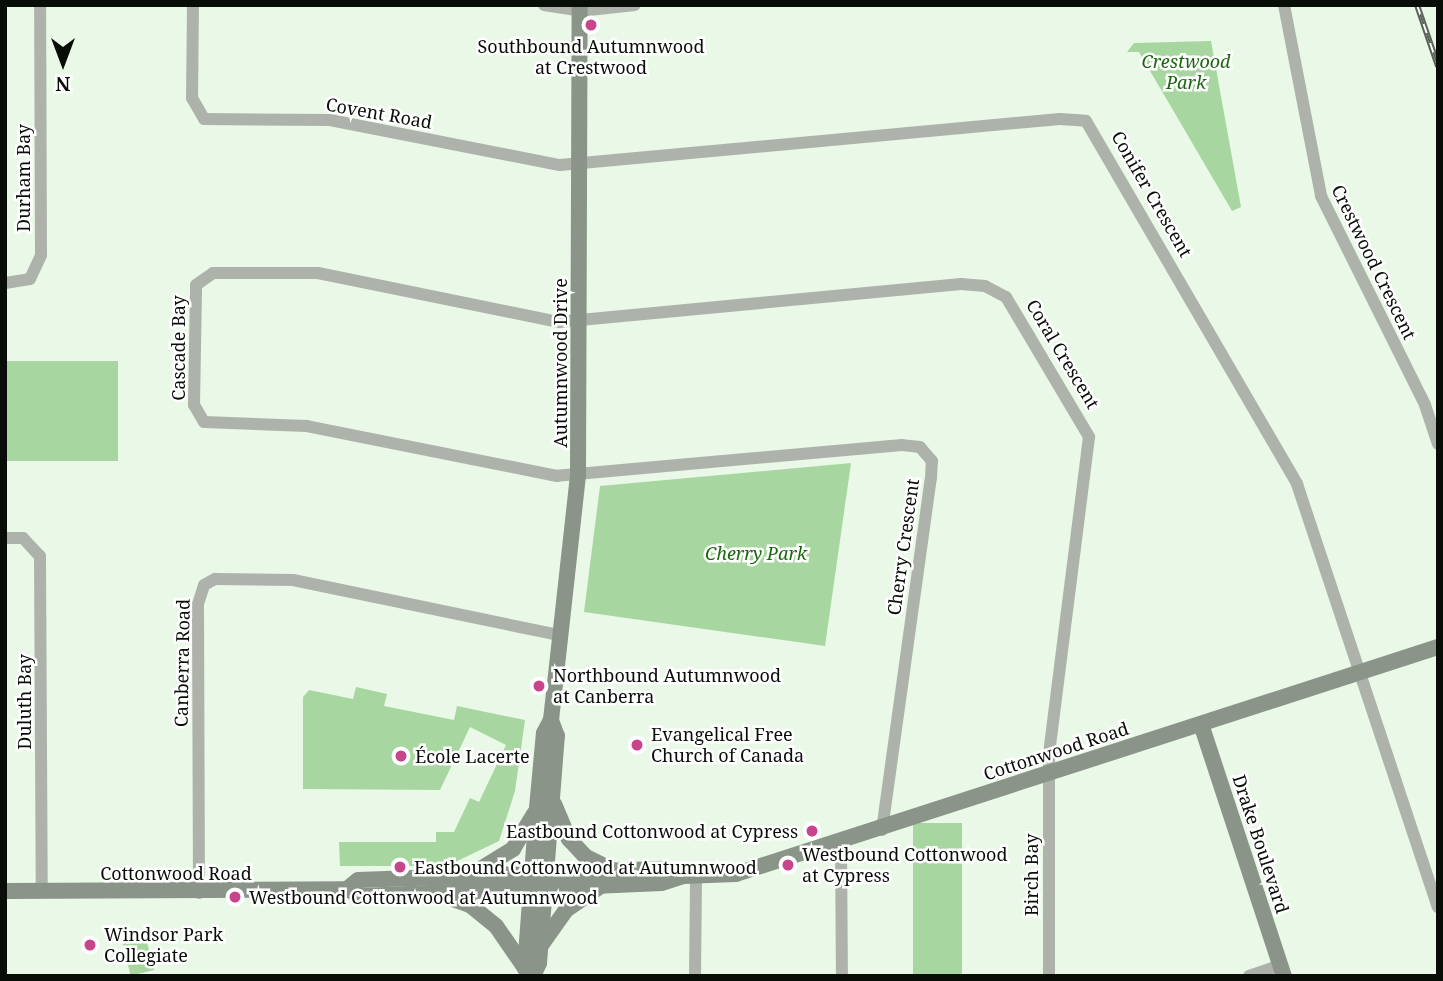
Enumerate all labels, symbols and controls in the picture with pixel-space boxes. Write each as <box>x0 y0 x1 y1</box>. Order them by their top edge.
marker: Southbound Autumnwood at Crestwood <box>583 17 599 33</box>
north arrow <box>28 28 98 98</box>
place label: Southbound Autumnwood at Crestwood <box>477 36 705 78</box>
park label: Crestwood Park <box>1141 51 1231 94</box>
text: N <box>56 71 71 97</box>
street label: Covent Road <box>324 93 434 133</box>
street label: Durham Bay <box>12 124 34 232</box>
street label: Conifer Crescent <box>1107 127 1197 261</box>
street label: Crestwood Crescent <box>1327 181 1421 343</box>
street label: Autumnwood Drive <box>549 278 571 448</box>
street label: Cascade Bay <box>167 295 189 401</box>
street label: Coral Crescent <box>1022 295 1104 413</box>
street label: Cherry Crescent <box>883 477 923 617</box>
park label: Cherry Park <box>705 542 807 564</box>
street label: Canberra Road <box>170 599 194 727</box>
street label: Duluth Bay <box>13 654 35 750</box>
place label: Northbound Autumnwood at Canberra <box>553 665 781 708</box>
marker: Northbound Autumnwood at Canberra <box>531 678 547 694</box>
street label: Cottonwood Road <box>981 717 1131 785</box>
place label: Evangelical Free Church of Canada <box>651 724 804 766</box>
marker: Evangelical Free Church of Canada <box>629 737 645 753</box>
place label: École Lacerte <box>415 745 530 767</box>
marker: École Lacerte <box>393 748 409 764</box>
street label: Drake Boulevard <box>1228 772 1294 916</box>
place label: Eastbound Cottonwood at Cypress <box>506 820 798 842</box>
marker: Eastbound Cottonwood at Cypress <box>804 823 820 839</box>
street label: Birch Bay <box>1020 834 1042 916</box>
place label: Westbound Cottonwood at Cypress <box>802 844 1008 886</box>
place label: Eastbound Cottonwood at Autumnwood <box>414 856 757 878</box>
marker: Westbound Cottonwood at Cypress <box>780 857 796 873</box>
marker: Eastbound Cottonwood at Autumnwood <box>392 859 408 875</box>
street label: Cottonwood Road <box>100 862 252 884</box>
place label: Westbound Cottonwood at Autumnwood <box>249 886 598 908</box>
marker: Westbound Cottonwood at Autumnwood <box>227 889 243 905</box>
place label: Windsor Park Collegiate <box>104 924 223 967</box>
marker: Windsor Park Collegiate <box>82 937 98 953</box>

